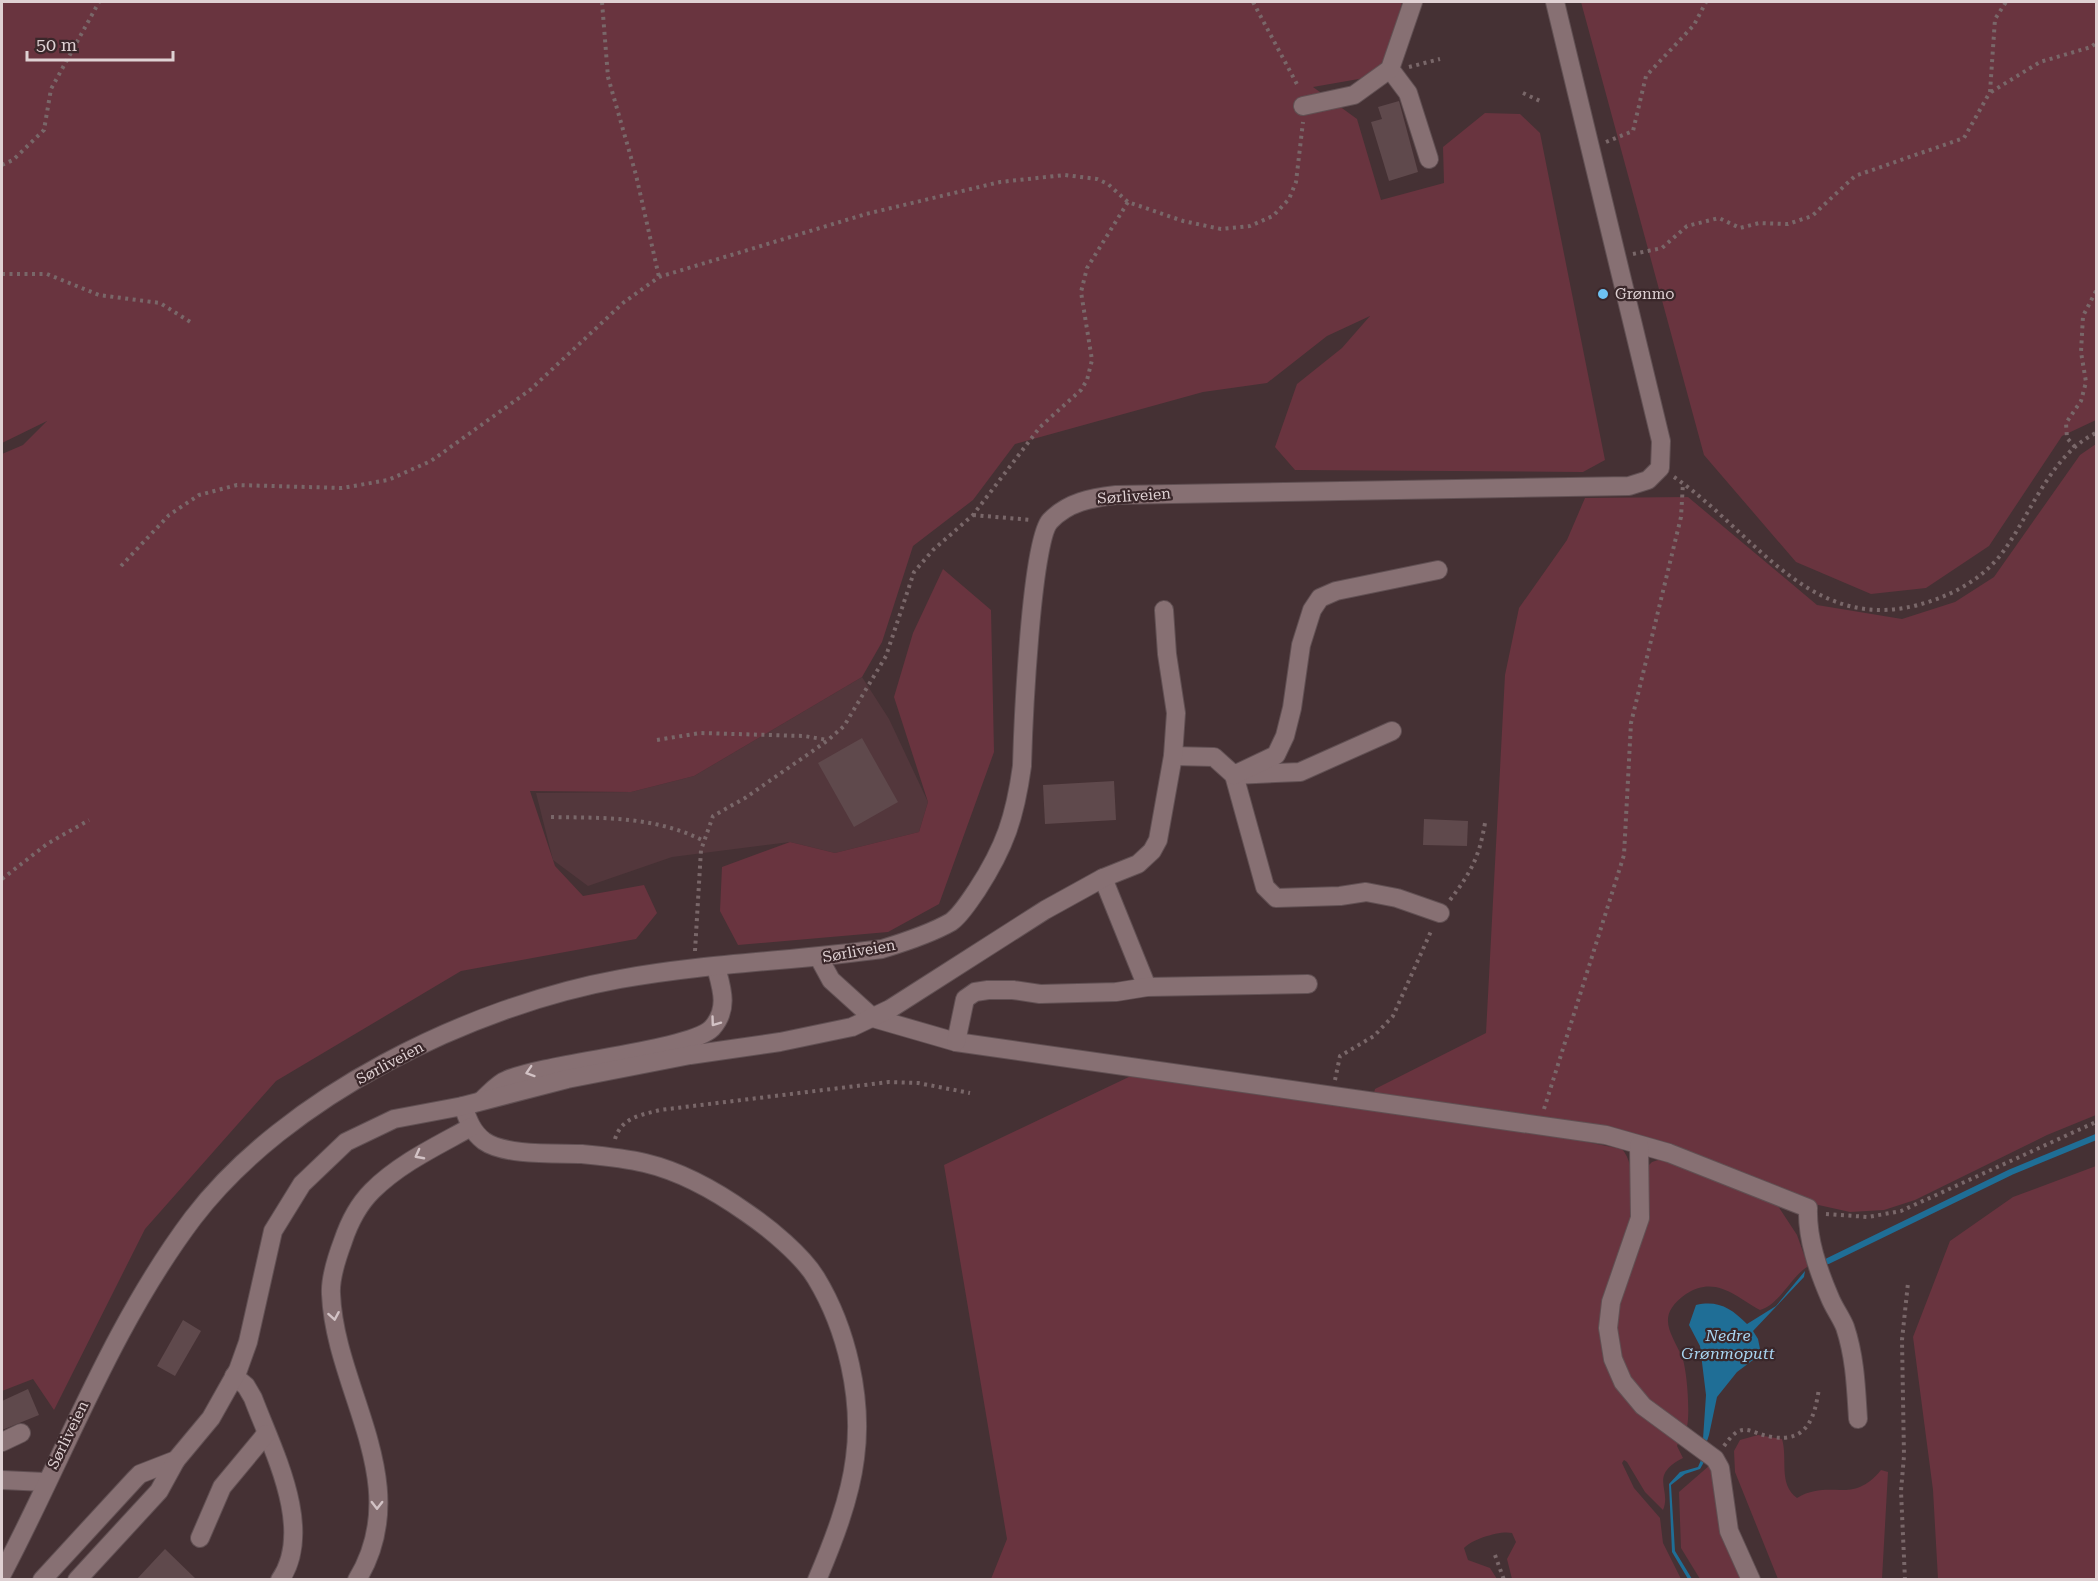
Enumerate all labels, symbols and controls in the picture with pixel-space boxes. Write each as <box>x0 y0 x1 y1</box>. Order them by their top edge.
scale bar <box>27 24 172 62</box>
text: 50 m <box>36 34 77 55</box>
place label: Grønmo <box>1615 285 1675 303</box>
marker: Grønmo <box>1596 287 1610 301</box>
street label: Sørliveien <box>1097 484 1172 508</box>
street label: Sørliveien <box>821 936 897 966</box>
one-way arrow <box>711 1016 722 1027</box>
street label: Sørliveien <box>353 1038 427 1088</box>
one-way arrow <box>525 1065 536 1077</box>
one-way arrow <box>415 1148 426 1159</box>
one-way arrow <box>327 1310 340 1320</box>
water label: Nedre Grønmoputt <box>1681 1326 1775 1363</box>
street label: Sørliveien <box>44 1398 92 1472</box>
one-way arrow <box>371 1500 383 1509</box>

